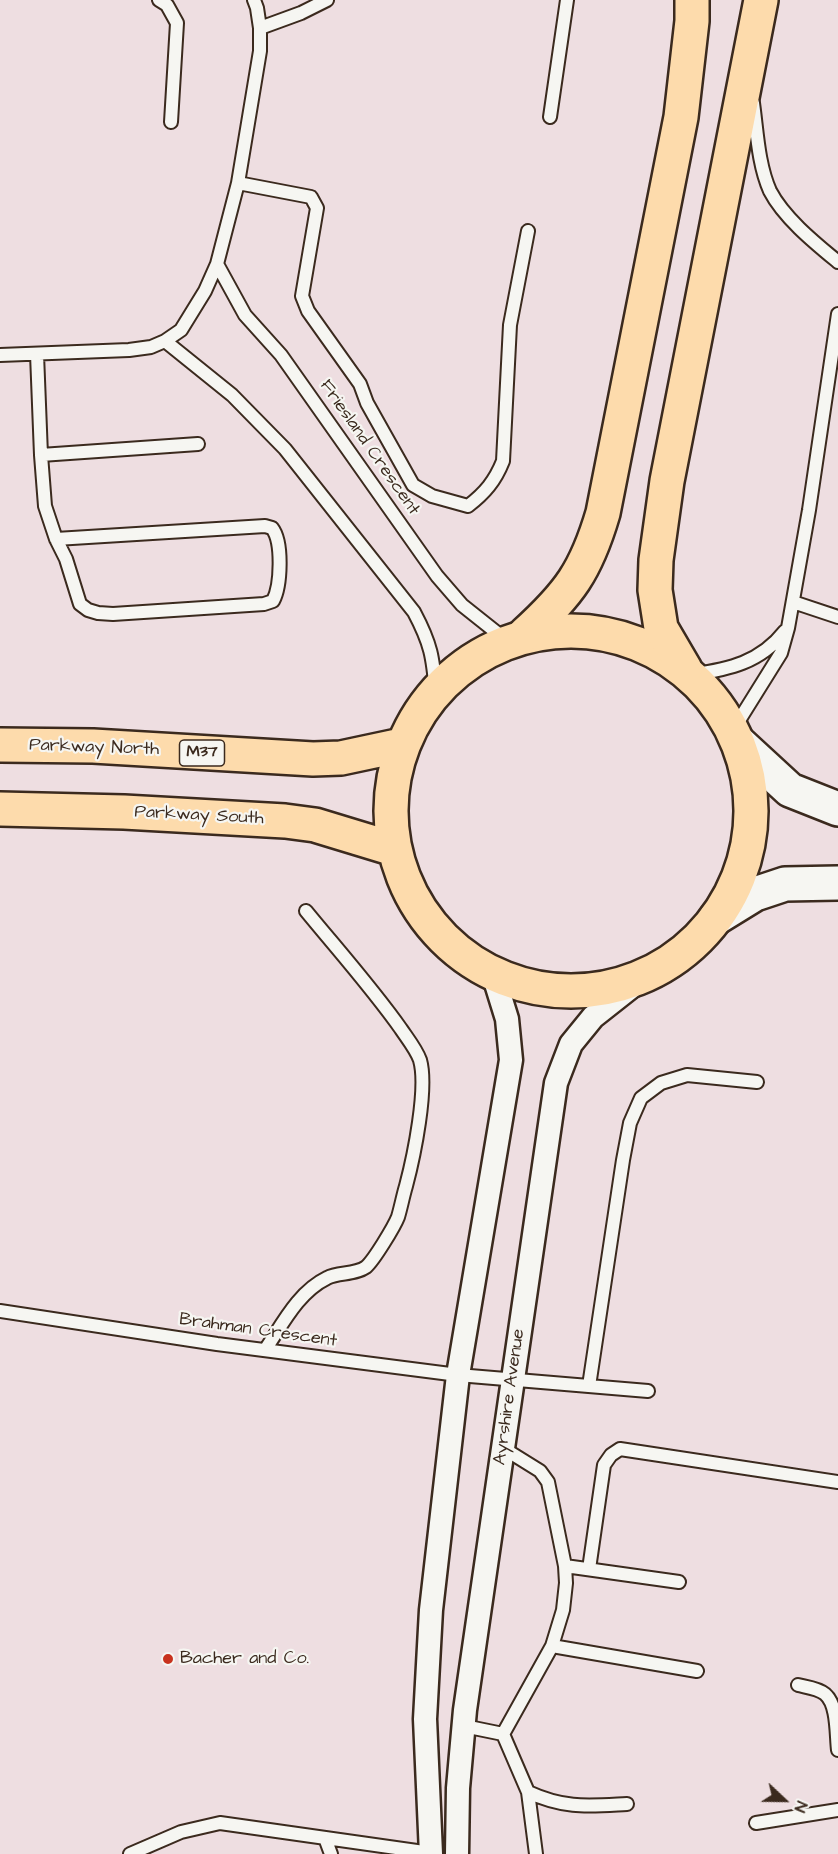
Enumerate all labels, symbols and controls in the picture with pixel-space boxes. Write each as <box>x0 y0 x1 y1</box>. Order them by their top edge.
street label: Friesland Crescent <box>314 376 424 520</box>
street label: Parkway North <box>29 735 159 761</box>
road number: M37 <box>180 740 224 766</box>
street label: Parkway South <box>134 802 264 830</box>
street label: Brahman Crescent <box>178 1309 338 1353</box>
street label: Ayrshire Avenue <box>490 1327 530 1467</box>
place label: Bacher and Co. <box>180 1648 309 1670</box>
marker: Bacher and Co. <box>161 1652 175 1666</box>
north arrow <box>754 1770 814 1830</box>
text: N <box>789 1798 813 1816</box>

